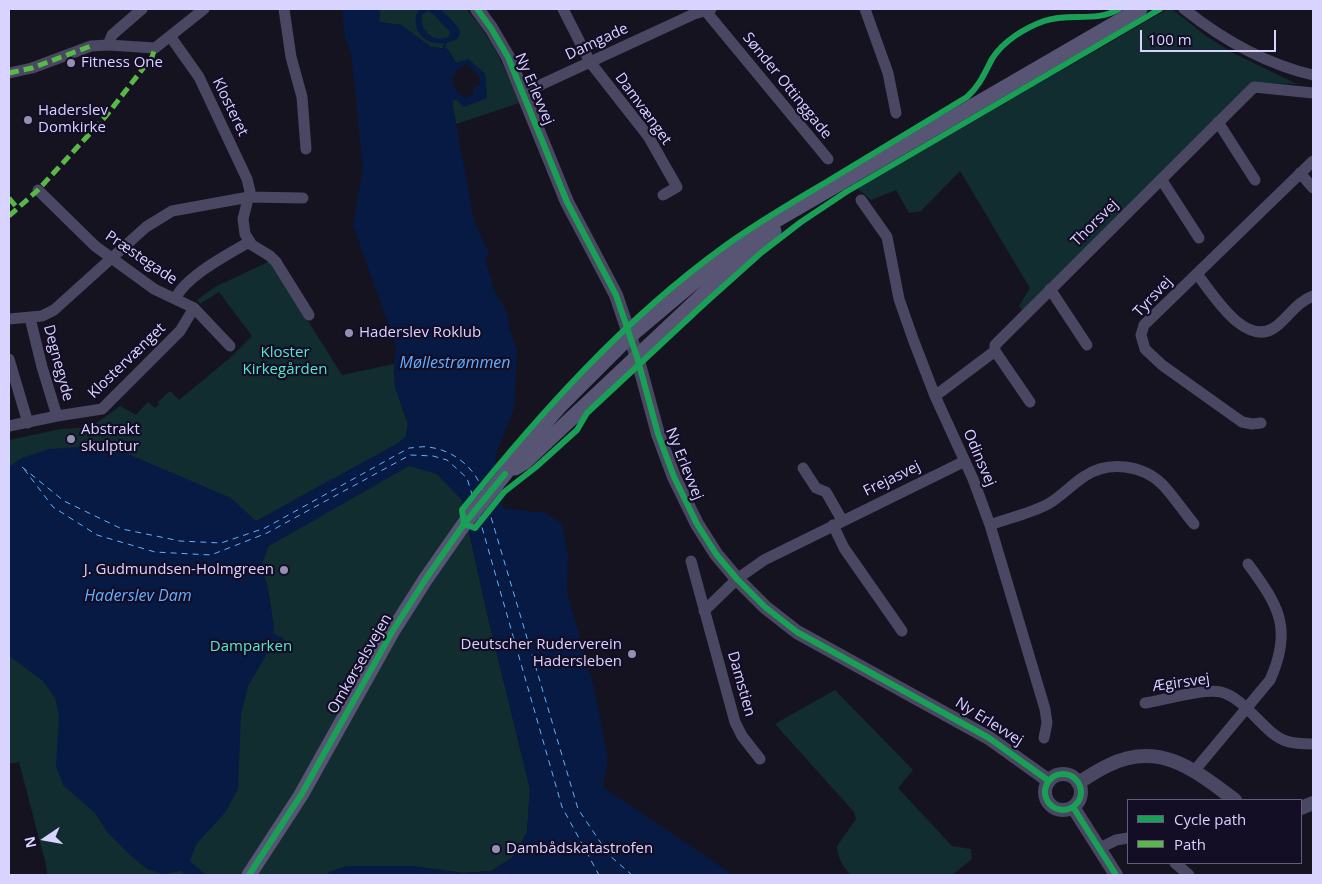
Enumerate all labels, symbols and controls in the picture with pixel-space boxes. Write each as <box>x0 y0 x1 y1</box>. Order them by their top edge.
street label: Damgade <box>563 20 631 64</box>
scale bar <box>1142 20 1278 52</box>
street label: Sønder Ottinggade <box>739 29 835 143</box>
text: 100 m <box>1148 29 1192 49</box>
street label: Ny Erlevvej <box>511 50 557 128</box>
place label: Fitness One <box>81 54 163 72</box>
marker: Fitness One <box>65 57 77 69</box>
street label: Damvænget <box>611 69 675 149</box>
street label: Klosteret <box>208 75 252 139</box>
place label: Haderslev Domkirke <box>38 102 108 137</box>
marker: Haderslev Domkirke <box>22 114 34 126</box>
street label: Thorsvej <box>1068 196 1122 250</box>
street label: Præstegade <box>102 227 180 289</box>
street label: Tyrsvej <box>1130 273 1176 321</box>
street label: Klostervænget <box>85 320 169 402</box>
street label: Degnegyde <box>39 323 77 403</box>
place label: Haderslev Roklub <box>359 324 481 342</box>
marker: Haderslev Roklub <box>343 327 355 339</box>
park label: Kloster Kirkegården <box>243 344 327 379</box>
water label: Møllestrømmen <box>399 353 511 373</box>
place label: Abstrakt skulptur <box>81 421 140 456</box>
street label: Ny Erlevvej <box>661 425 707 503</box>
street label: Odinsvej <box>959 427 999 489</box>
marker: Abstrakt skulptur <box>65 433 77 445</box>
street label: Frejasvej <box>861 457 923 501</box>
place label: J. Gudmundsen-Holmgreen <box>84 561 274 579</box>
marker: J. Gudmundsen-Holmgreen <box>278 564 290 576</box>
water label: Haderslev Dam <box>84 586 192 606</box>
street label: Omkørselsvejen <box>324 611 396 717</box>
place label: Deutscher Ruderverein Hadersleben <box>461 636 622 671</box>
park label: Damparken <box>210 638 292 656</box>
marker: Deutscher Ruderverein Hadersleben <box>626 648 638 660</box>
street label: Damstien <box>723 649 759 719</box>
street label: Ægirsvej <box>1151 670 1211 696</box>
street label: Ny Erlevvej <box>952 694 1026 750</box>
legend <box>1127 799 1302 864</box>
text: Cycle path <box>1174 809 1246 829</box>
north arrow <box>20 814 70 864</box>
text: Path <box>1174 834 1206 854</box>
text: N <box>19 835 40 850</box>
place label: Dambådskatastrofen <box>506 840 653 858</box>
marker: Dambådskatastrofen <box>490 843 502 855</box>

